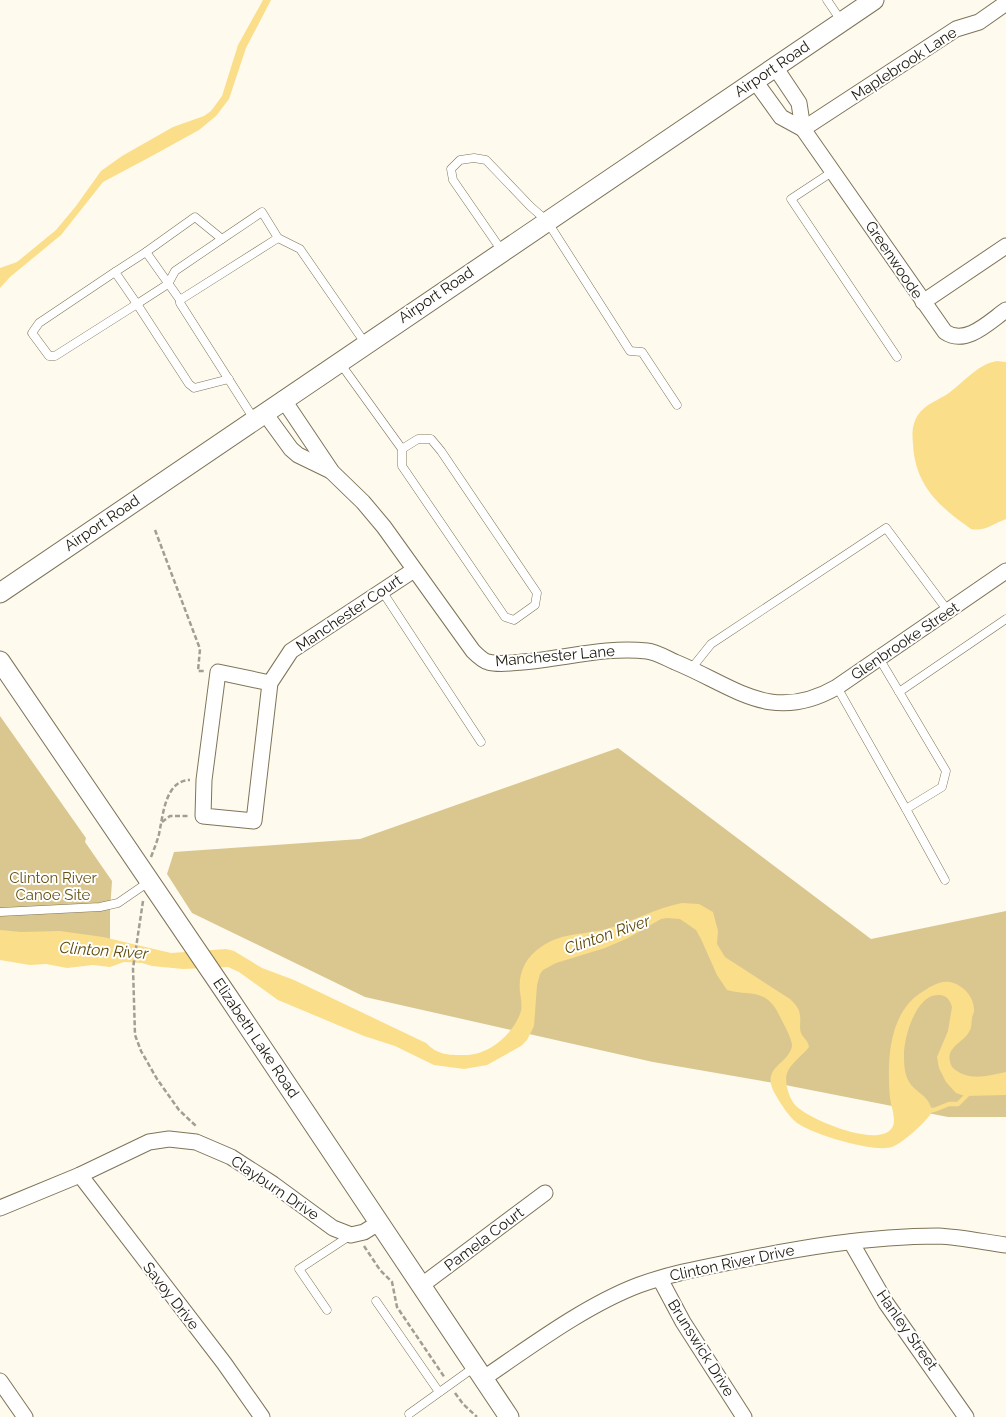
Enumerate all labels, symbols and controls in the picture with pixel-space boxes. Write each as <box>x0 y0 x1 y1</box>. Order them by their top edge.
street label: Maplebrook Lane <box>848 23 960 105</box>
street label: Airport Road <box>731 37 813 101</box>
street label: Greenwoode <box>861 218 927 302</box>
street label: Airport Road <box>395 263 477 327</box>
street label: Airport Road <box>61 491 143 555</box>
street label: Manchester Court <box>293 571 405 655</box>
street label: Glenbrooke Street <box>848 598 962 684</box>
street label: Manchester Lane <box>494 642 616 670</box>
park label: Clinton River Canoe Site <box>9 869 97 904</box>
water label: Clinton River <box>562 911 653 958</box>
water label: Clinton River <box>59 938 150 963</box>
street label: Elizabeth Lake Road <box>209 975 303 1101</box>
street label: Clayburn Drive <box>228 1152 323 1224</box>
street label: Pamela Court <box>441 1203 527 1275</box>
street label: Clinton River Drive <box>668 1241 796 1285</box>
street label: Savoy Drive <box>139 1259 203 1334</box>
street label: Hanley Street <box>873 1286 941 1374</box>
street label: Brunswick Drive <box>664 1296 738 1400</box>

